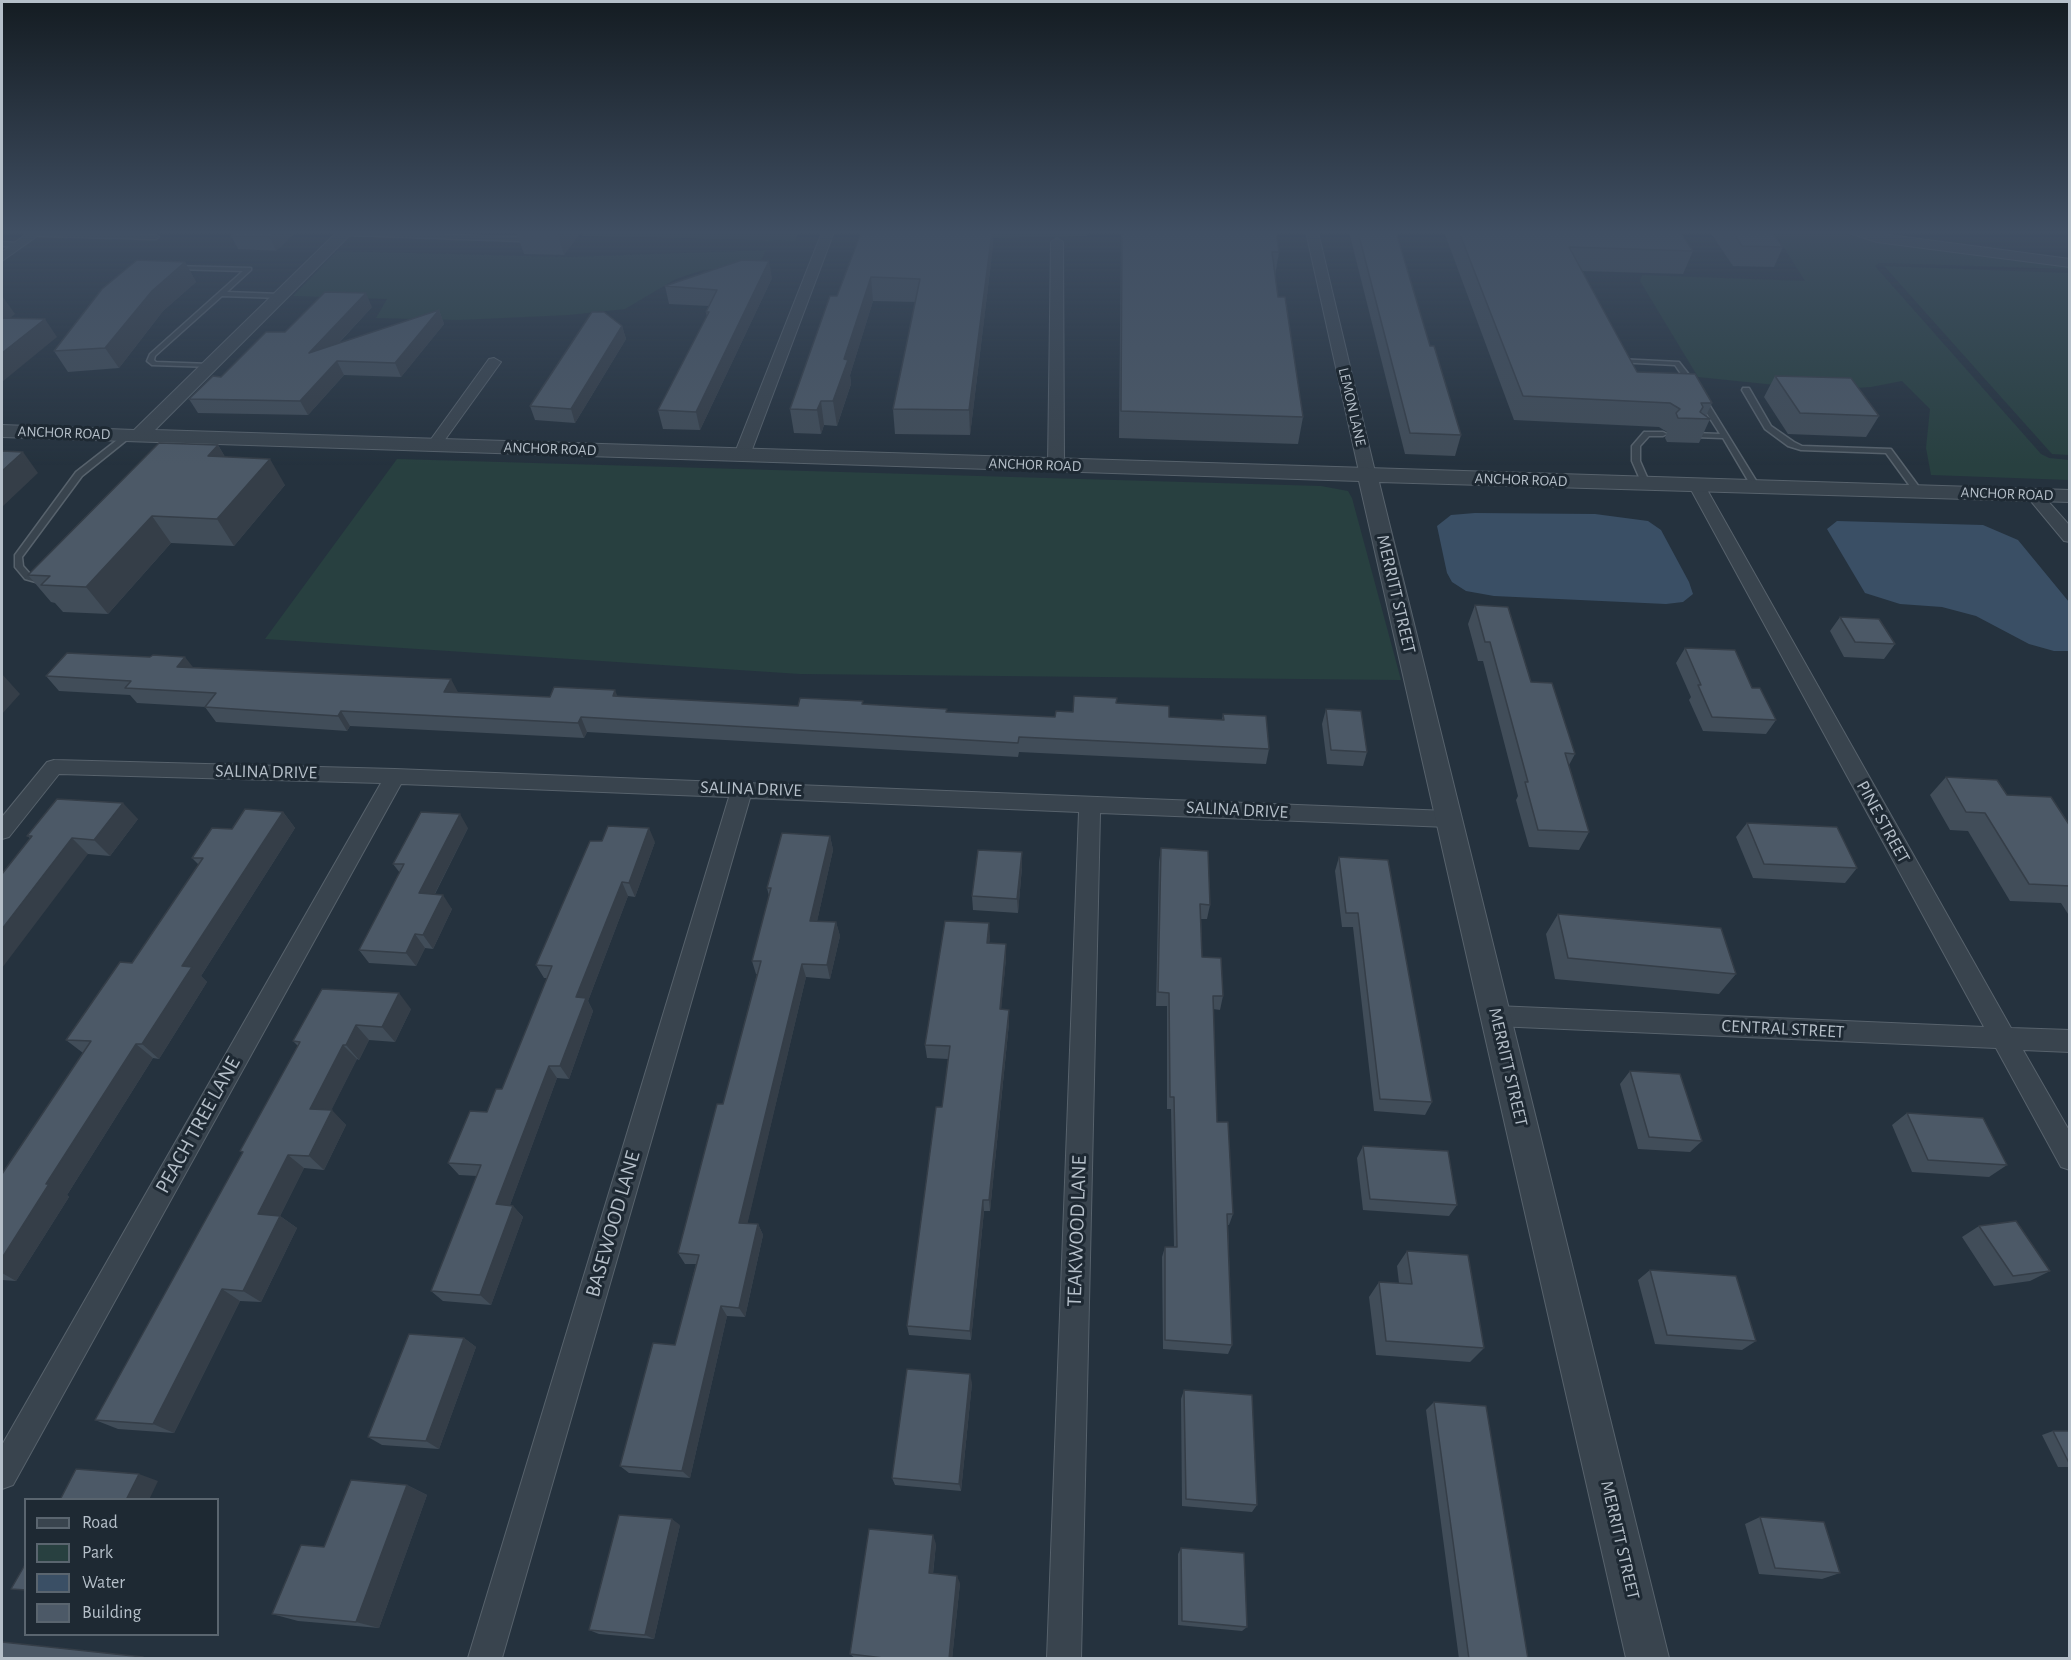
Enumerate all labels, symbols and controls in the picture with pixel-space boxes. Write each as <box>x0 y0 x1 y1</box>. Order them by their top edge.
street label: LEMON LANE <box>1334 366 1370 448</box>
street label: ANCHOR ROAD <box>17 422 111 444</box>
street label: ANCHOR ROAD <box>503 438 597 460</box>
street label: ANCHOR ROAD <box>988 454 1082 476</box>
street label: ANCHOR ROAD <box>1474 469 1568 491</box>
street label: ANCHOR ROAD <box>1960 483 2054 505</box>
street label: MERRITT STREET <box>1372 533 1420 655</box>
street label: SALINA DRIVE <box>215 760 317 784</box>
street label: SALINA DRIVE <box>700 776 802 802</box>
street label: PINE STREET <box>1851 777 1915 867</box>
street label: SALINA DRIVE <box>1186 797 1288 823</box>
street label: MERRITT STREET <box>1484 1006 1532 1128</box>
street label: CENTRAL STREET <box>1721 1015 1845 1043</box>
street label: PEACH TREE LANE <box>150 1052 246 1198</box>
street label: BASEWOOD LANE <box>580 1148 646 1300</box>
street label: TEAKWOOD LANE <box>1062 1155 1092 1307</box>
street label: MERRITT STREET <box>1596 1479 1644 1601</box>
legend <box>24 1498 219 1636</box>
text: Road <box>82 1514 118 1532</box>
text: Park <box>82 1544 113 1562</box>
text: Water <box>82 1574 125 1592</box>
text: Building <box>82 1604 141 1622</box>

